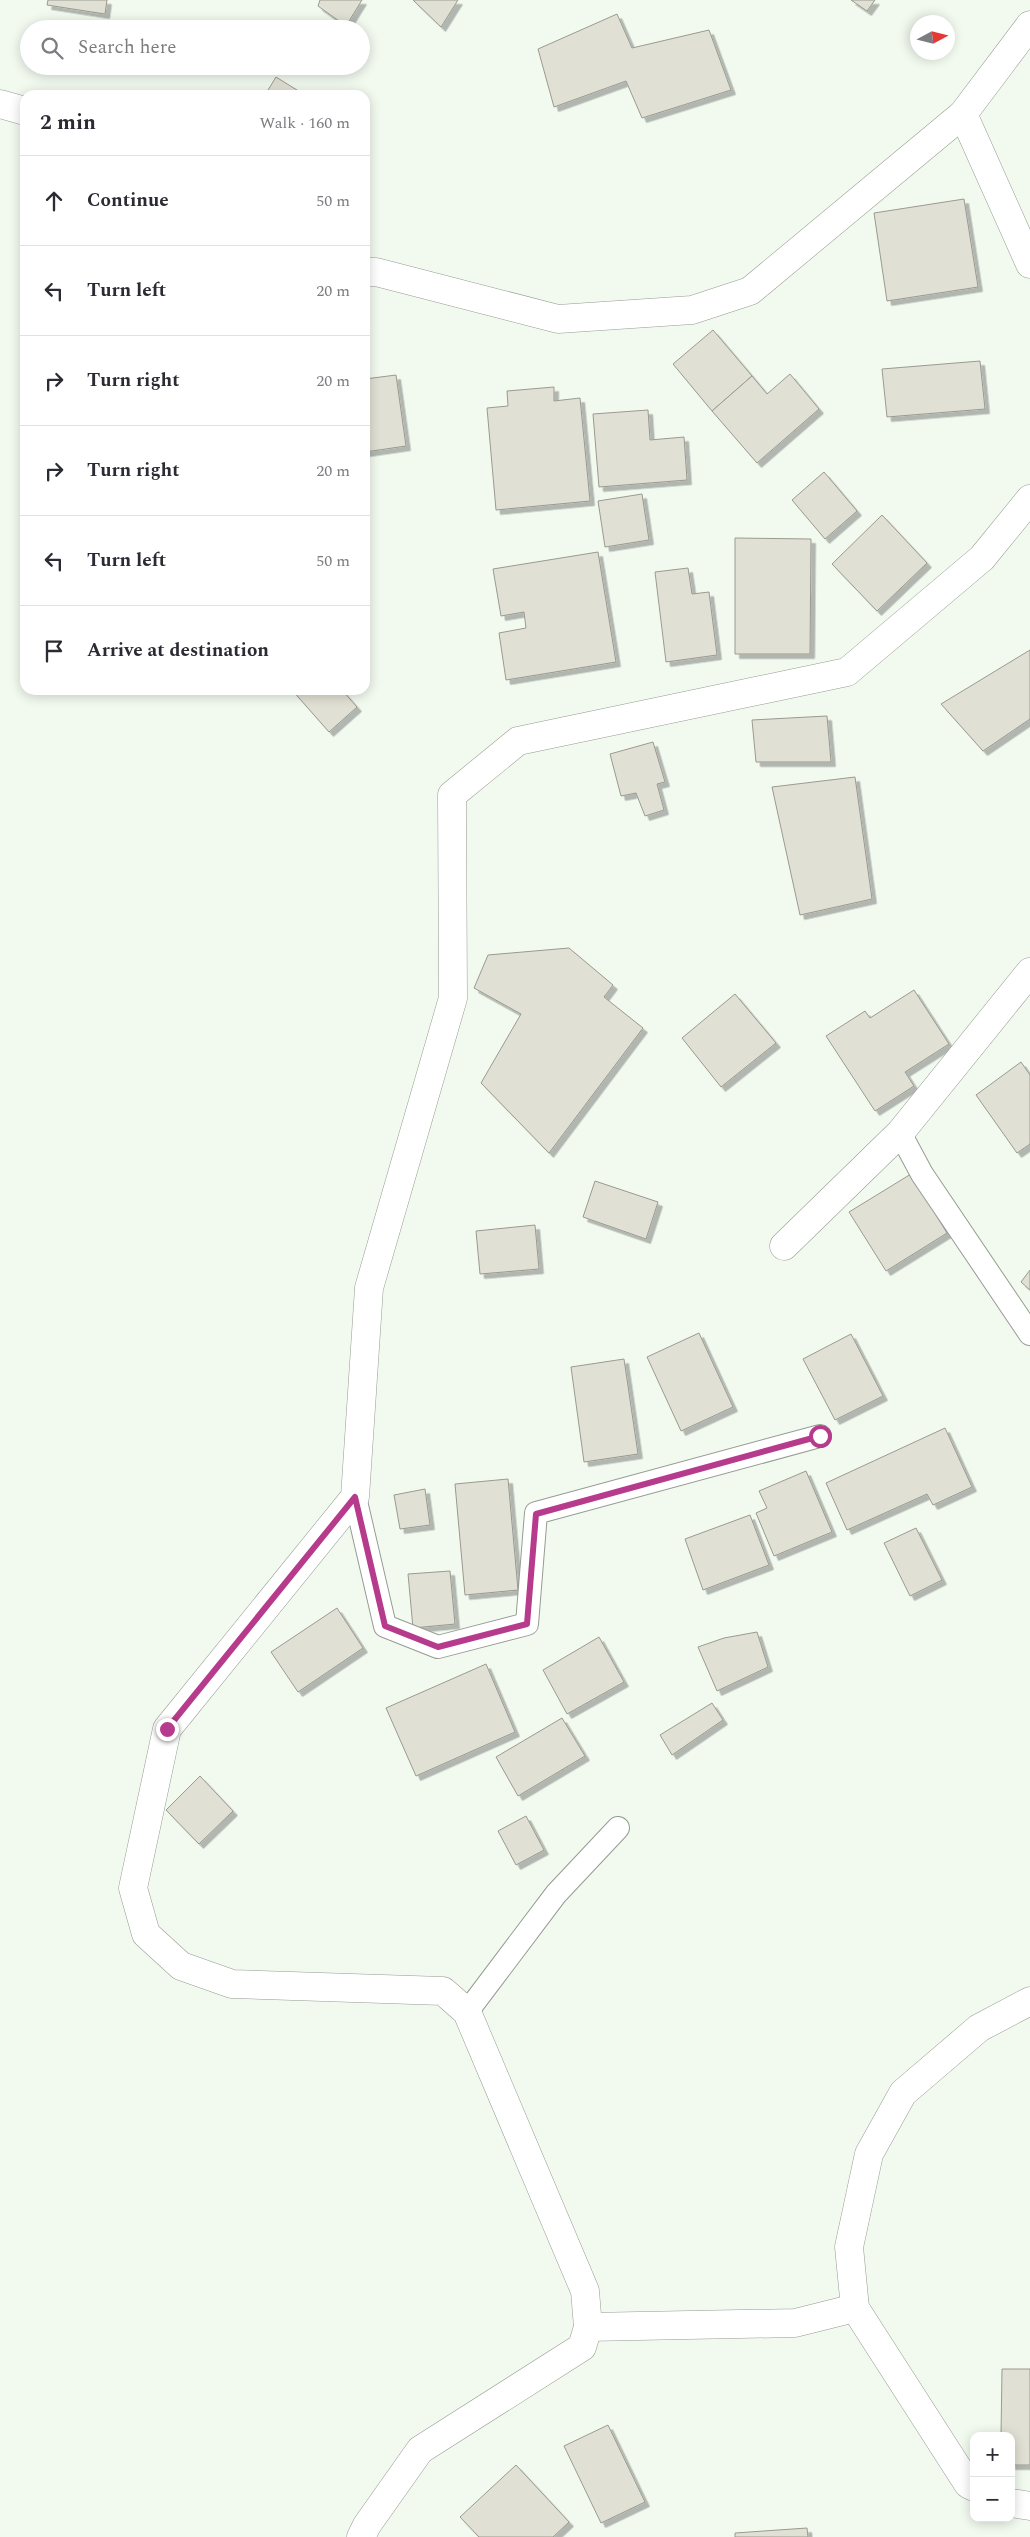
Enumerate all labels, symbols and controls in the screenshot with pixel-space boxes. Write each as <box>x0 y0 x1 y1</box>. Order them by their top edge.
north arrow <box>910 15 955 60</box>
search box <box>20 20 370 75</box>
text: Search here <box>78 33 177 62</box>
icon: search <box>38 34 66 62</box>
text: 2 min <box>40 107 96 139</box>
text: Walk · 160 m <box>259 111 350 135</box>
text: Continue <box>87 186 169 215</box>
icon: ahead <box>40 187 68 215</box>
text: 50 m <box>316 189 350 213</box>
text: Turn left <box>87 276 166 305</box>
icon: left <box>40 277 68 305</box>
text: 20 m <box>316 279 350 303</box>
text: Turn right <box>87 366 180 395</box>
icon: right <box>40 367 68 395</box>
text: 20 m <box>316 369 350 393</box>
text: Turn right <box>87 456 180 485</box>
icon: right <box>40 457 68 485</box>
text: 20 m <box>316 459 350 483</box>
text: Turn left <box>87 546 166 575</box>
icon: left <box>40 547 68 575</box>
text: 50 m <box>316 549 350 573</box>
text: Arrive at destination <box>87 636 269 665</box>
icon: arrive <box>40 637 68 665</box>
route start <box>809 1425 832 1448</box>
route end <box>156 1718 179 1741</box>
map controls <box>970 2432 1015 2522</box>
button: + <box>970 2432 1015 2477</box>
button: − <box>970 2477 1015 2522</box>

